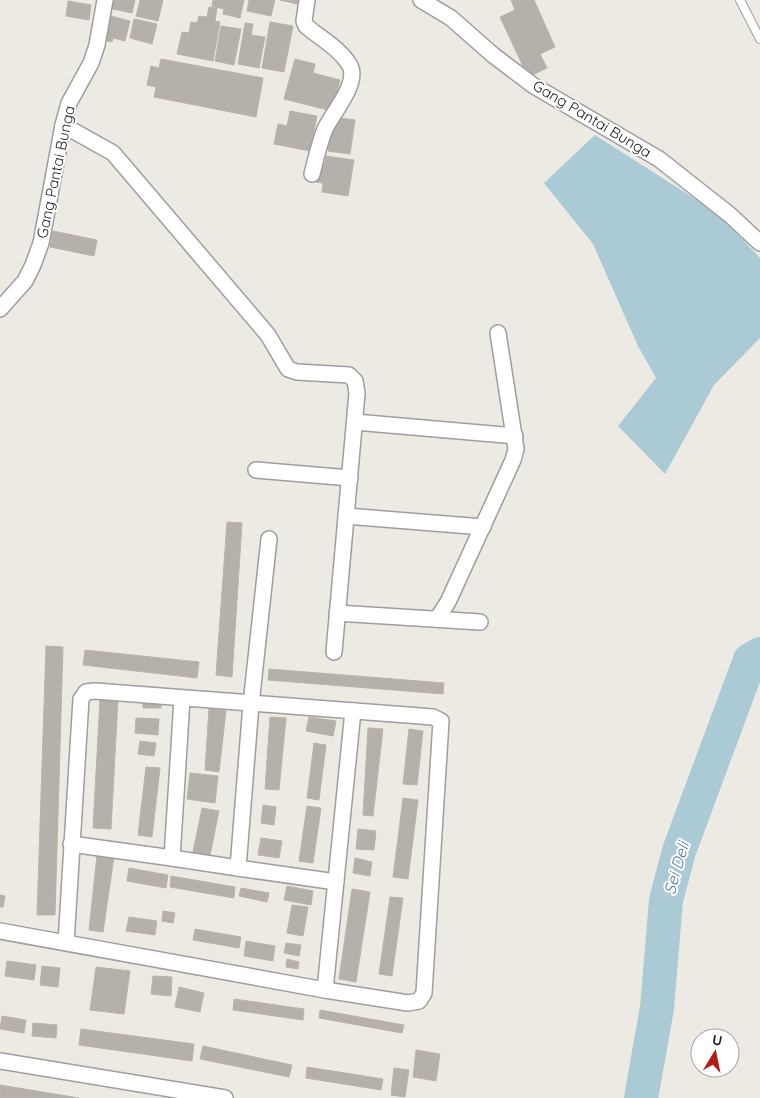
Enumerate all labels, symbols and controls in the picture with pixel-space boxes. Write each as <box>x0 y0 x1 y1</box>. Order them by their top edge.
street label: Gang Pantai Bunga <box>529 76 655 162</box>
street label: Gang Pantai Bunga <box>32 104 79 240</box>
water label: Sei Deli <box>659 838 693 897</box>
north arrow <box>690 1028 740 1078</box>
text: U <box>711 1030 724 1050</box>

